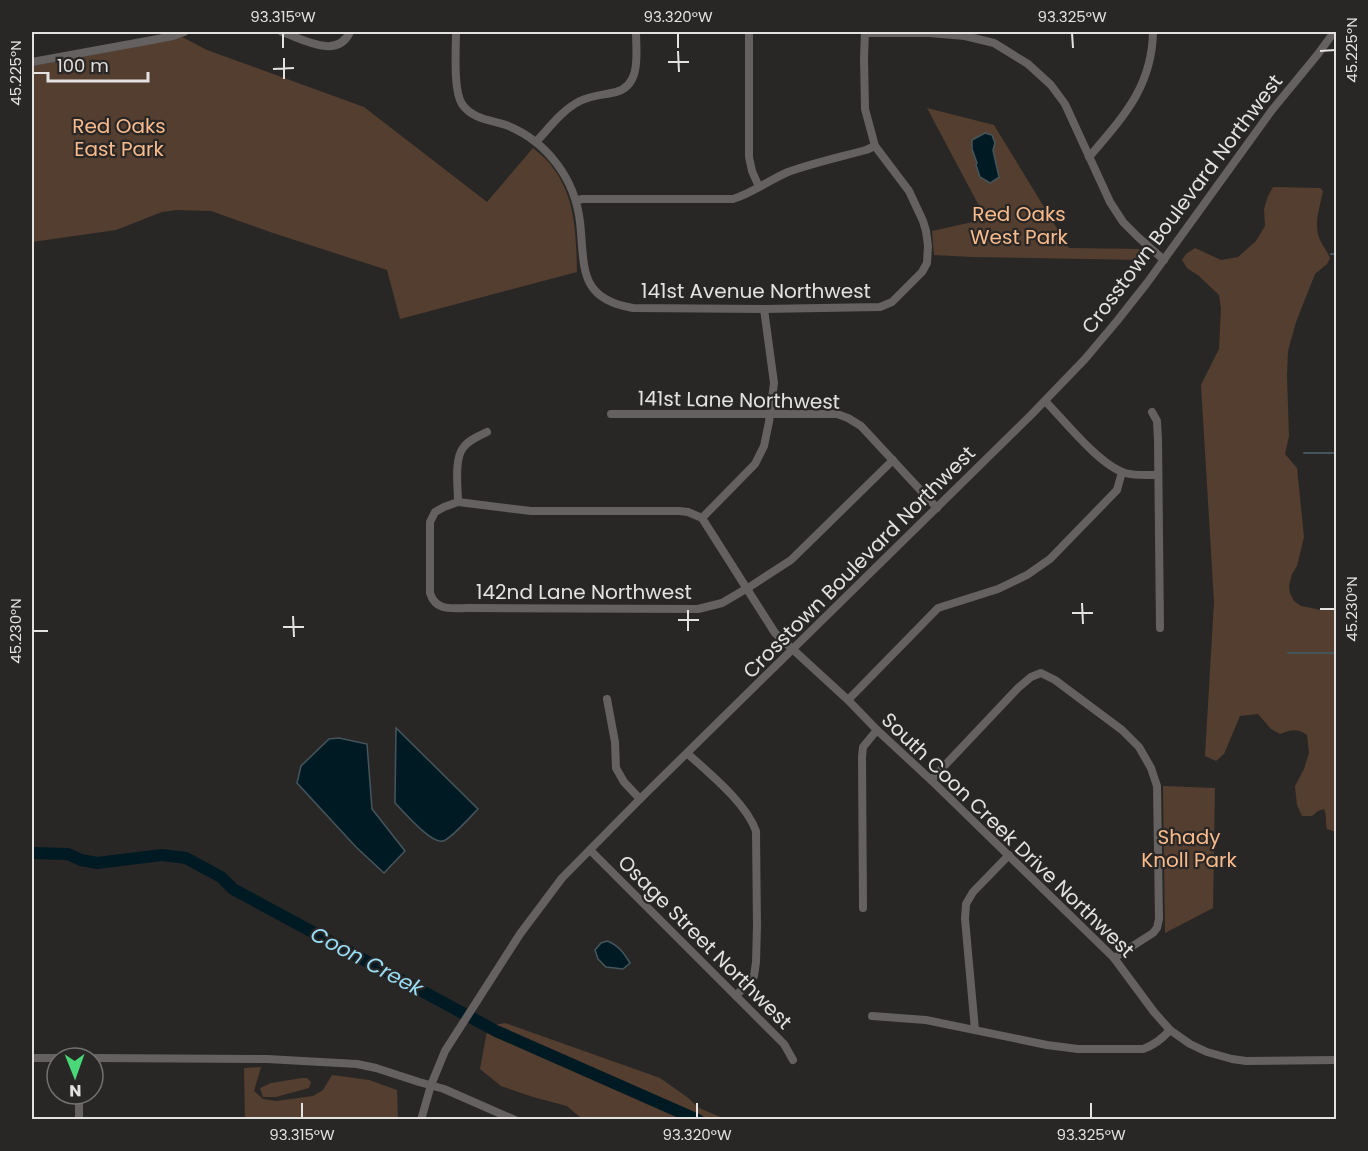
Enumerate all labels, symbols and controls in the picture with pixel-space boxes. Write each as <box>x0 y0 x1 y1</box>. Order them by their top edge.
text: 93.315°W <box>250 6 316 27</box>
text: 93.320°W <box>643 6 713 27</box>
text: 93.325°W <box>1037 6 1107 27</box>
text: 45.225°N <box>1341 17 1362 83</box>
text: 45.225°N <box>5 40 26 106</box>
scale bar <box>48 45 148 83</box>
text: 100 m <box>57 53 109 78</box>
street label: Crosstown Boulevard Northwest <box>1075 68 1289 340</box>
park label: Red Oaks East Park <box>72 112 166 163</box>
park label: Red Oaks West Park <box>970 200 1069 251</box>
street label: 141st Avenue Northwest <box>641 277 871 305</box>
street label: 141st Lane Northwest <box>638 384 840 416</box>
street label: Crosstown Boulevard Northwest <box>737 440 981 684</box>
text: 45.230°N <box>1341 576 1362 642</box>
street label: 142nd Lane Northwest <box>476 578 692 606</box>
text: 45.230°N <box>5 598 26 664</box>
street label: South Coon Creek Drive Northwest <box>875 706 1141 964</box>
park label: Shady Knoll Park <box>1141 823 1238 874</box>
street label: Osage Street Northwest <box>612 849 798 1035</box>
water label: Coon Creek <box>306 919 429 1003</box>
north arrow <box>45 1046 105 1106</box>
text: N <box>69 1079 81 1102</box>
text: 93.315°W <box>269 1124 335 1145</box>
text: 93.320°W <box>662 1124 732 1145</box>
text: 93.325°W <box>1056 1124 1126 1145</box>

